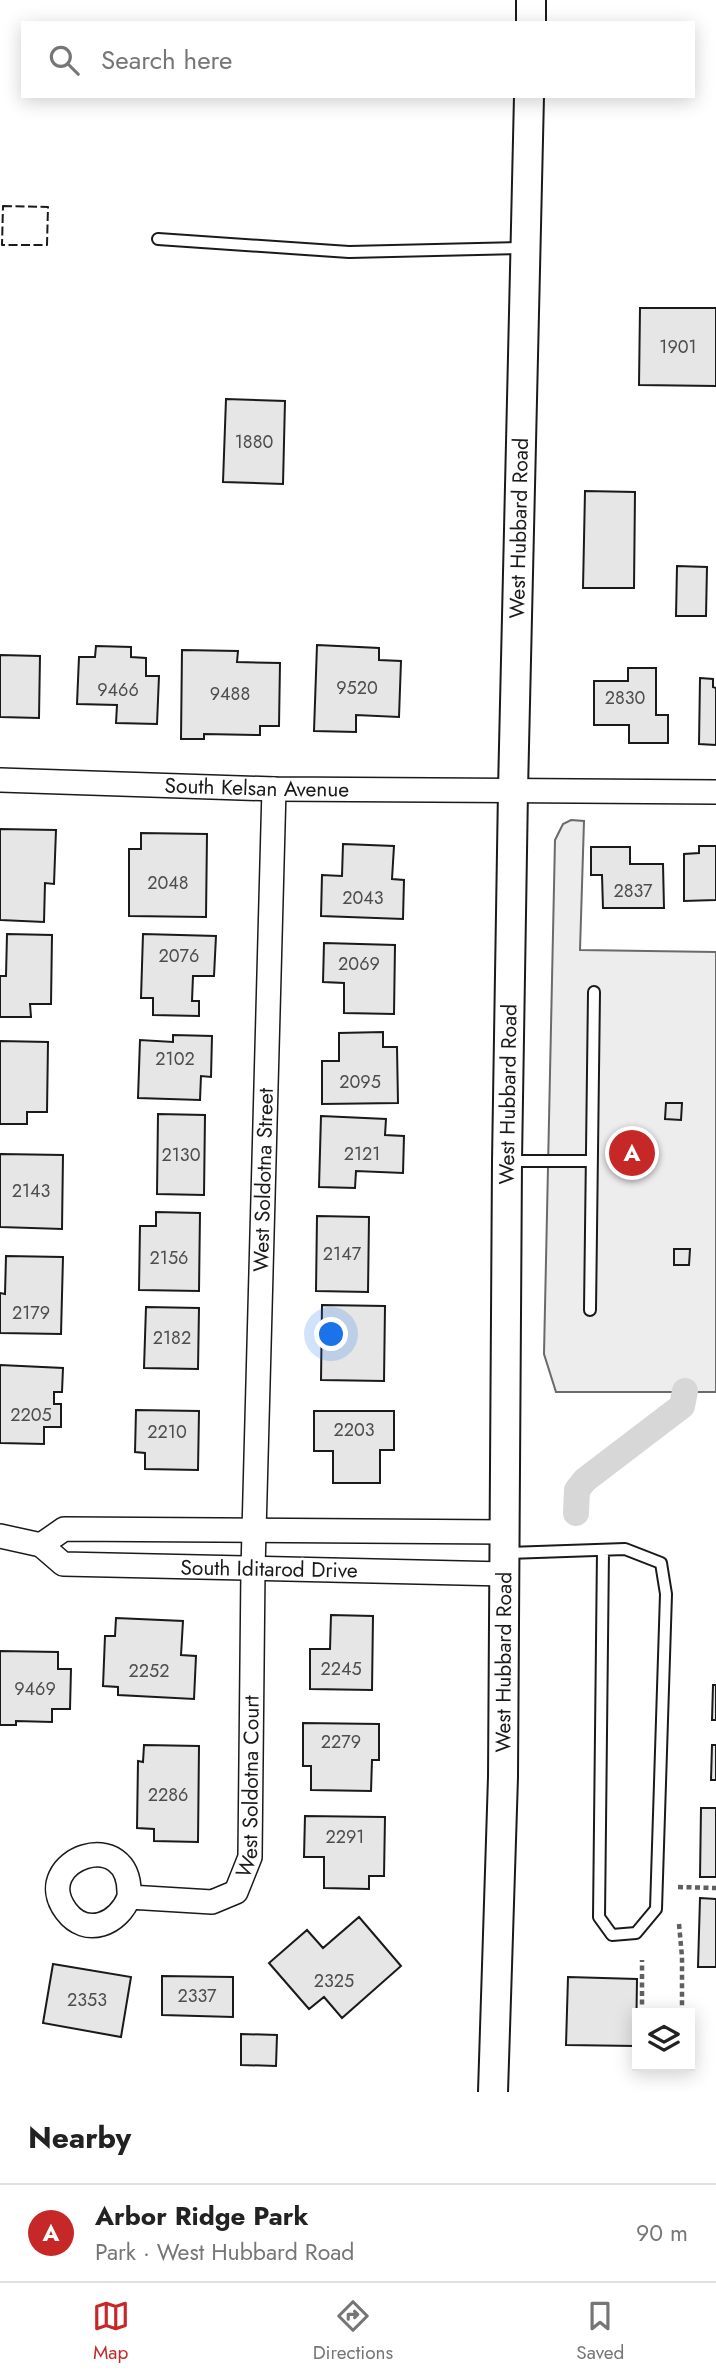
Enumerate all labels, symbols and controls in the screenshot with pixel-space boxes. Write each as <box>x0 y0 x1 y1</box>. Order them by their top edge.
search box <box>21 21 695 98</box>
icon: search <box>45 41 83 79</box>
text: Search here <box>101 41 233 79</box>
house number: 1901 <box>659 334 697 360</box>
house number: 1880 <box>235 429 273 455</box>
street label: West Hubbard Road <box>502 438 536 619</box>
house number: 9520 <box>336 675 378 701</box>
house number: 9466 <box>97 677 139 703</box>
house number: 9488 <box>210 681 250 707</box>
house number: 2830 <box>605 685 646 711</box>
street label: South Kelsan Avenue <box>164 770 349 805</box>
house number: 2048 <box>147 870 189 896</box>
house number: 2837 <box>613 878 653 904</box>
house number: 2043 <box>342 885 384 911</box>
house number: 2076 <box>159 943 199 969</box>
house number: 2069 <box>338 951 380 977</box>
street label: West Hubbard Road <box>492 1004 525 1185</box>
house number: 2102 <box>155 1046 195 1072</box>
house number: 2095 <box>339 1069 381 1095</box>
street label: West Soldotna Street <box>246 1088 281 1272</box>
pin: A <box>609 1127 655 1179</box>
house number: 2121 <box>344 1141 380 1167</box>
house number: 2130 <box>162 1142 201 1168</box>
house number: 2143 <box>12 1178 50 1204</box>
house number: 2147 <box>323 1241 362 1267</box>
house number: 2156 <box>150 1245 188 1271</box>
house number: 2179 <box>12 1300 50 1326</box>
your location <box>314 1317 348 1351</box>
house number: 2182 <box>153 1325 191 1351</box>
house number: 2205 <box>10 1402 52 1428</box>
house number: 2203 <box>333 1417 375 1443</box>
house number: 2210 <box>147 1419 187 1445</box>
street label: South Iditarod Drive <box>180 1552 358 1586</box>
street label: West Hubbard Road <box>488 1572 519 1753</box>
house number: 2245 <box>320 1656 362 1682</box>
house number: 2252 <box>129 1658 169 1684</box>
house number: 9469 <box>14 1676 56 1702</box>
street label: West Soldotna Court <box>228 1695 267 1882</box>
house number: 2279 <box>321 1729 361 1755</box>
house number: 2286 <box>148 1782 188 1808</box>
house number: 2291 <box>326 1824 364 1850</box>
house number: 2325 <box>314 1968 354 1994</box>
house number: 2337 <box>177 1983 217 2009</box>
house number: 2353 <box>67 1987 107 2013</box>
map controls <box>632 2008 695 2071</box>
button: layers <box>632 2008 695 2071</box>
text: Nearby <box>28 2116 131 2159</box>
text: Arbor Ridge Park <box>95 2197 308 2235</box>
text: A <box>43 2216 59 2250</box>
text: 90 m <box>636 2216 688 2250</box>
text: Park · West Hubbard Road <box>95 2235 354 2269</box>
tab: Map <box>92 2297 130 2366</box>
tab: Directions <box>313 2297 393 2366</box>
tab: Saved <box>576 2297 624 2366</box>

